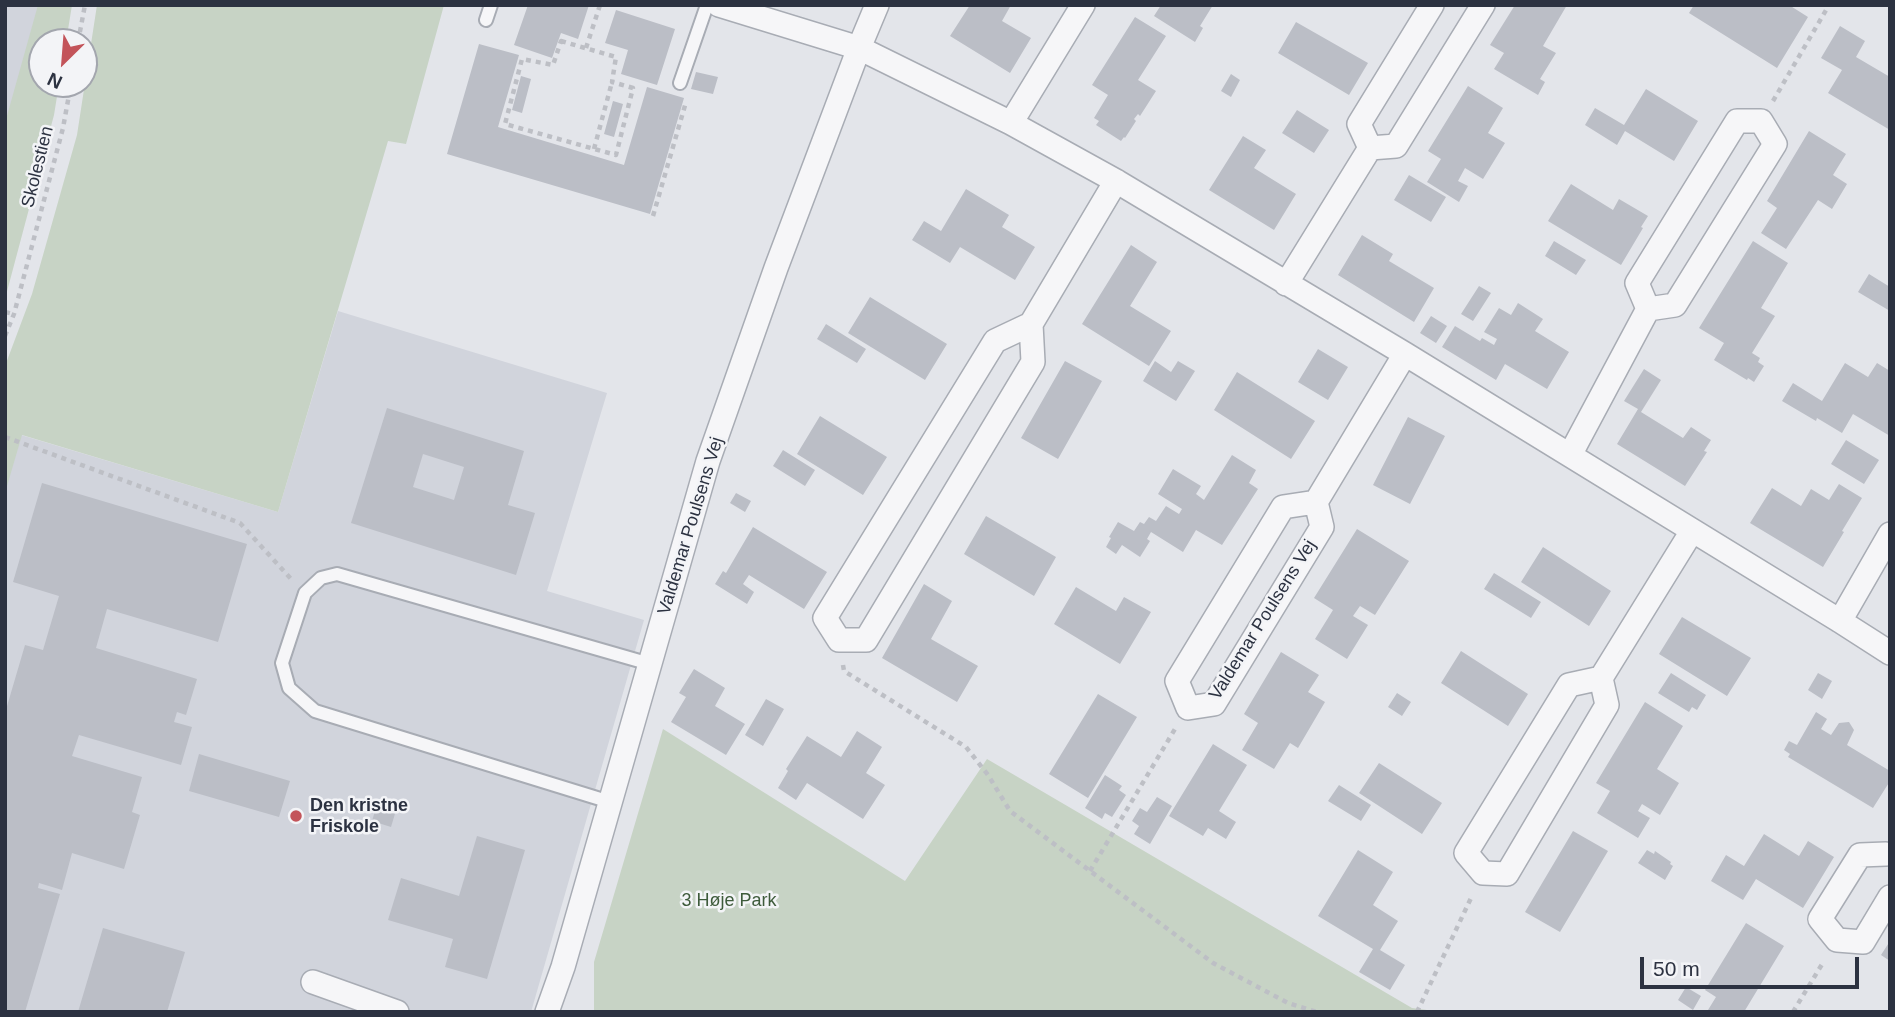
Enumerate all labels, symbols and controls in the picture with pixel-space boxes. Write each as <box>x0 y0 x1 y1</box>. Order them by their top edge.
north arrow <box>28 28 98 98</box>
text: N <box>44 68 65 93</box>
street label: Skolestien <box>17 124 59 210</box>
street label: Valdemar Poulsens Vej <box>654 434 728 618</box>
street label: Valdemar Poulsens Vej <box>1205 536 1321 704</box>
place label: Den kristne Friskole <box>310 795 408 838</box>
marker: Den kristne Friskole <box>288 808 304 824</box>
park label: 3 Høje Park <box>681 890 777 912</box>
scale bar <box>1643 944 1862 988</box>
text: 50 m <box>1653 957 1700 980</box>

